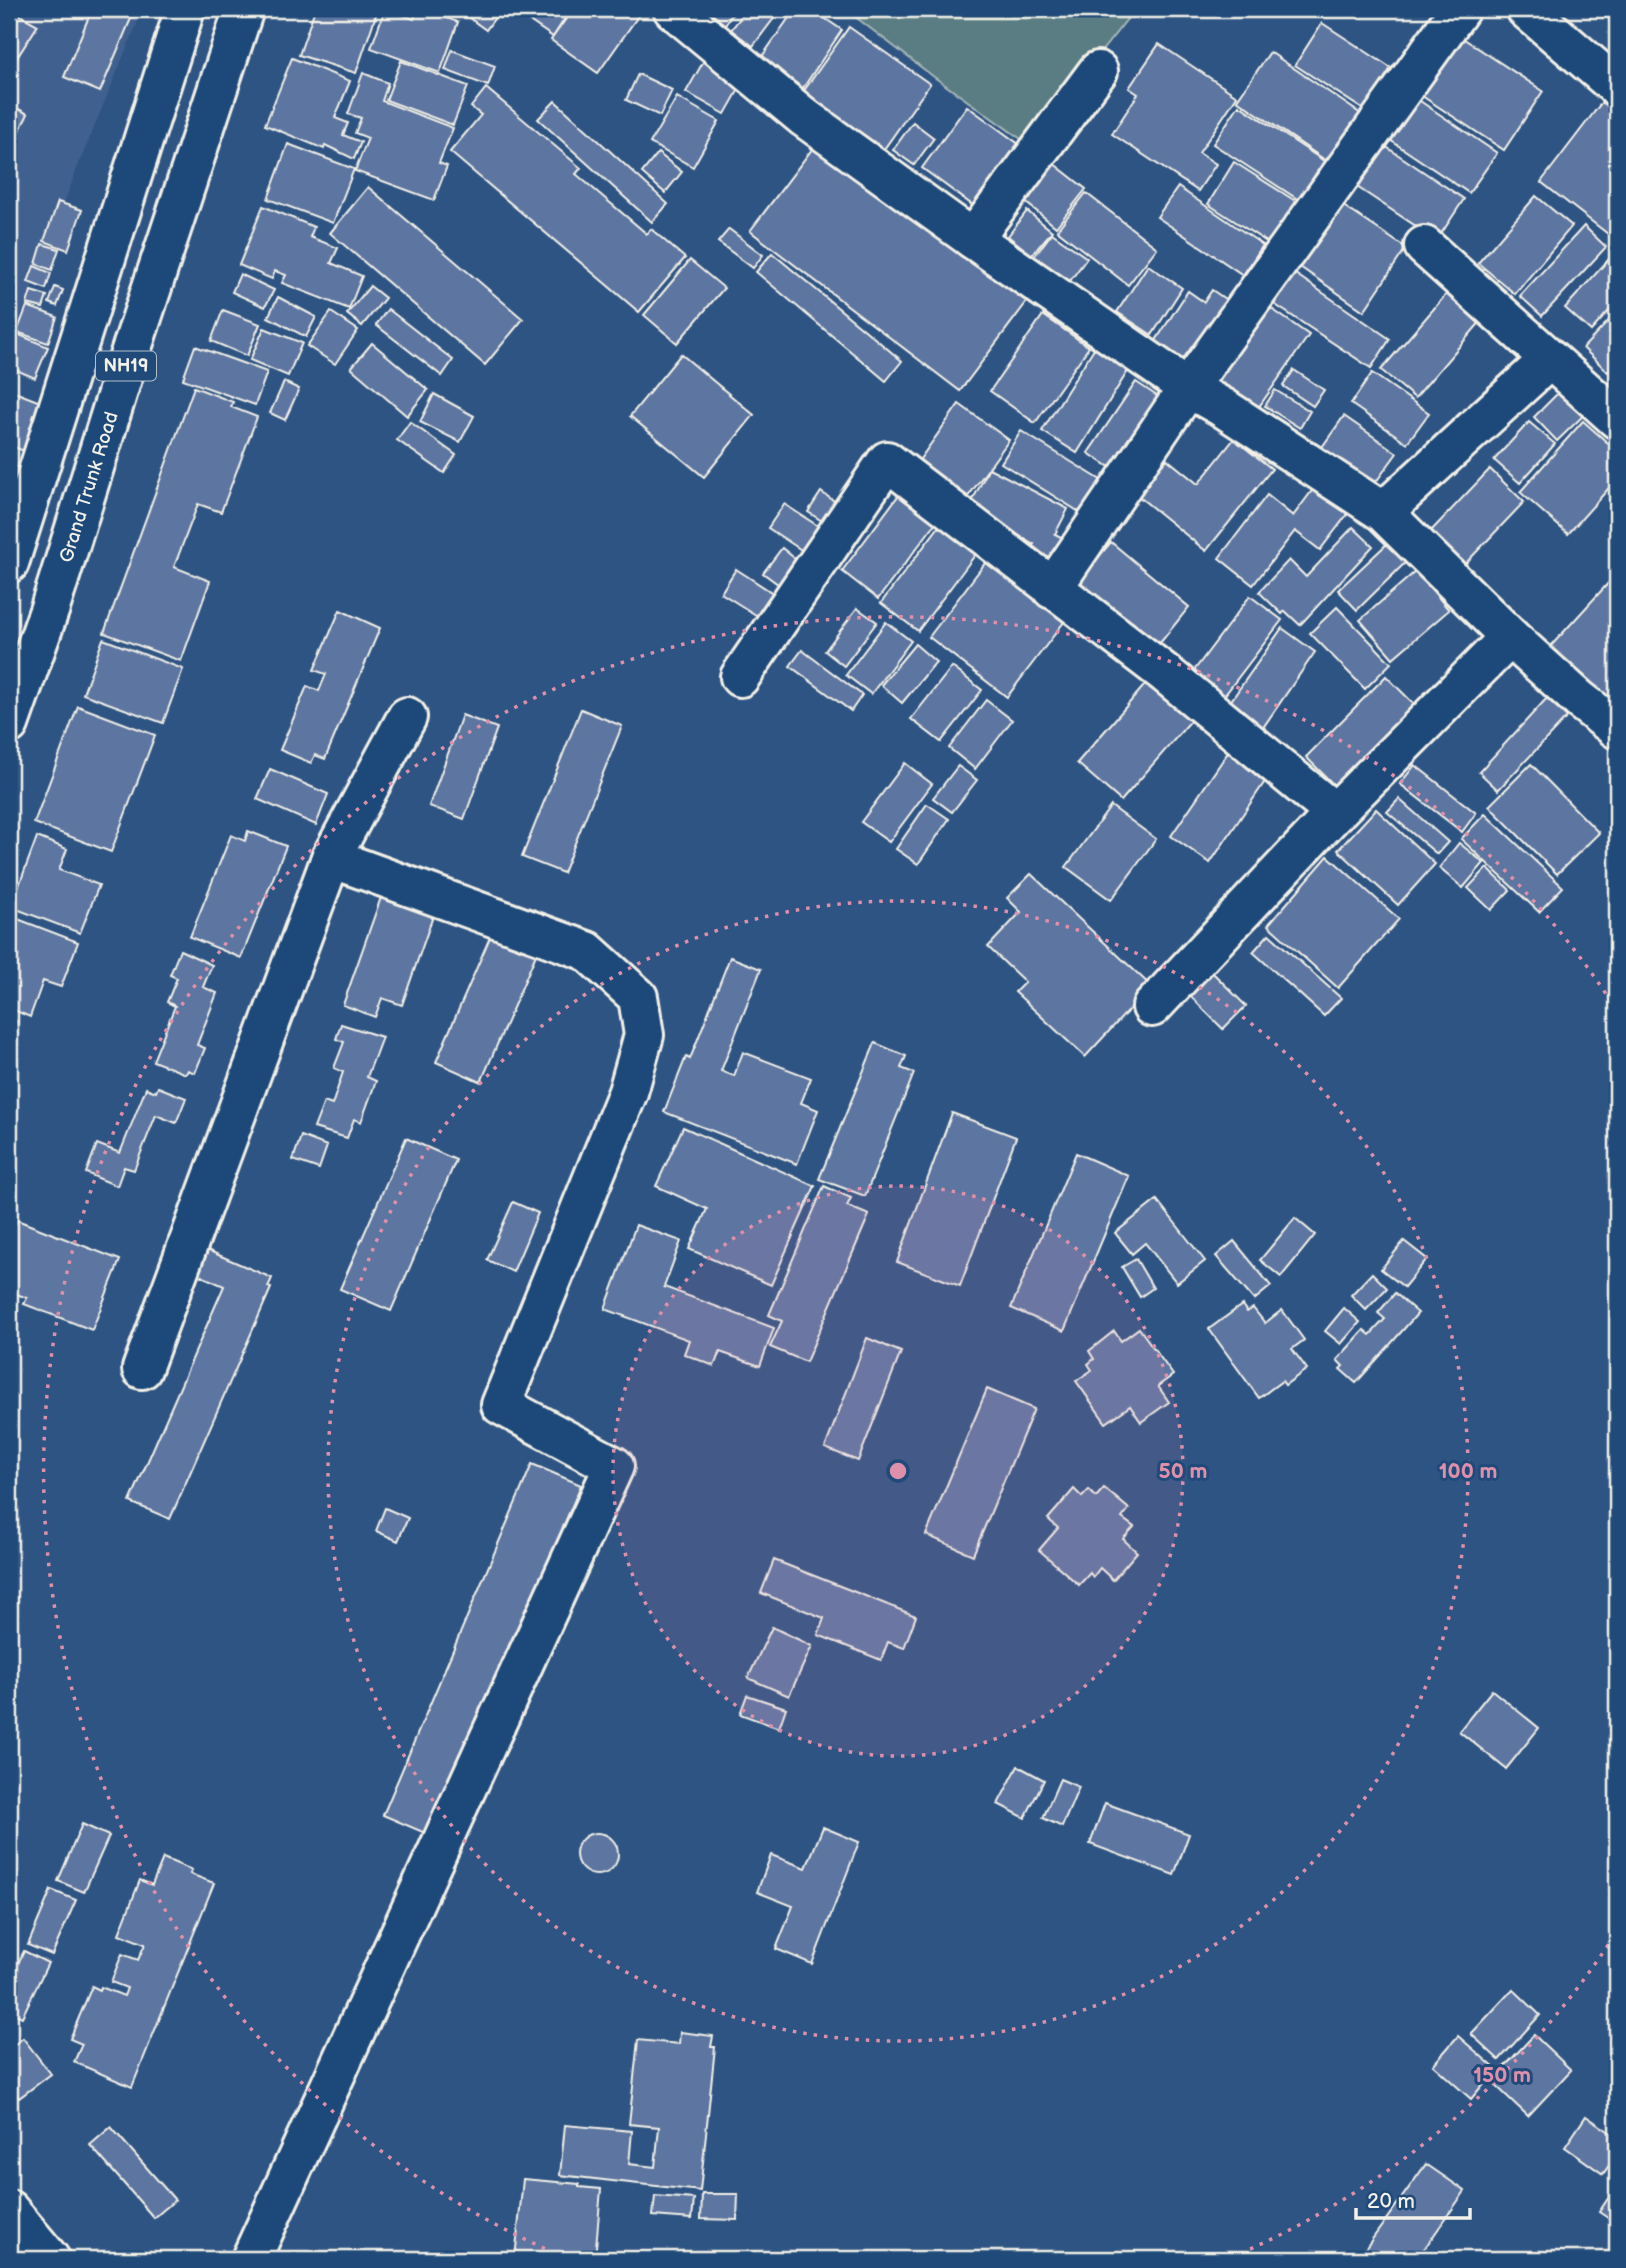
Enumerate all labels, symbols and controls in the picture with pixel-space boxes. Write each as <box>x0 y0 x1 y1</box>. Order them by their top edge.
road number: NH19 <box>96 352 156 380</box>
street label: Grand Trunk Road <box>55 409 124 566</box>
centre of rings <box>886 1459 910 1483</box>
text: 50 m <box>1159 1459 1207 1484</box>
text: 100 m <box>1439 1459 1497 1484</box>
text: 150 m <box>1473 2063 1531 2088</box>
scale bar <box>1356 2177 1470 2221</box>
text: 20 m <box>1367 2189 1415 2214</box>

